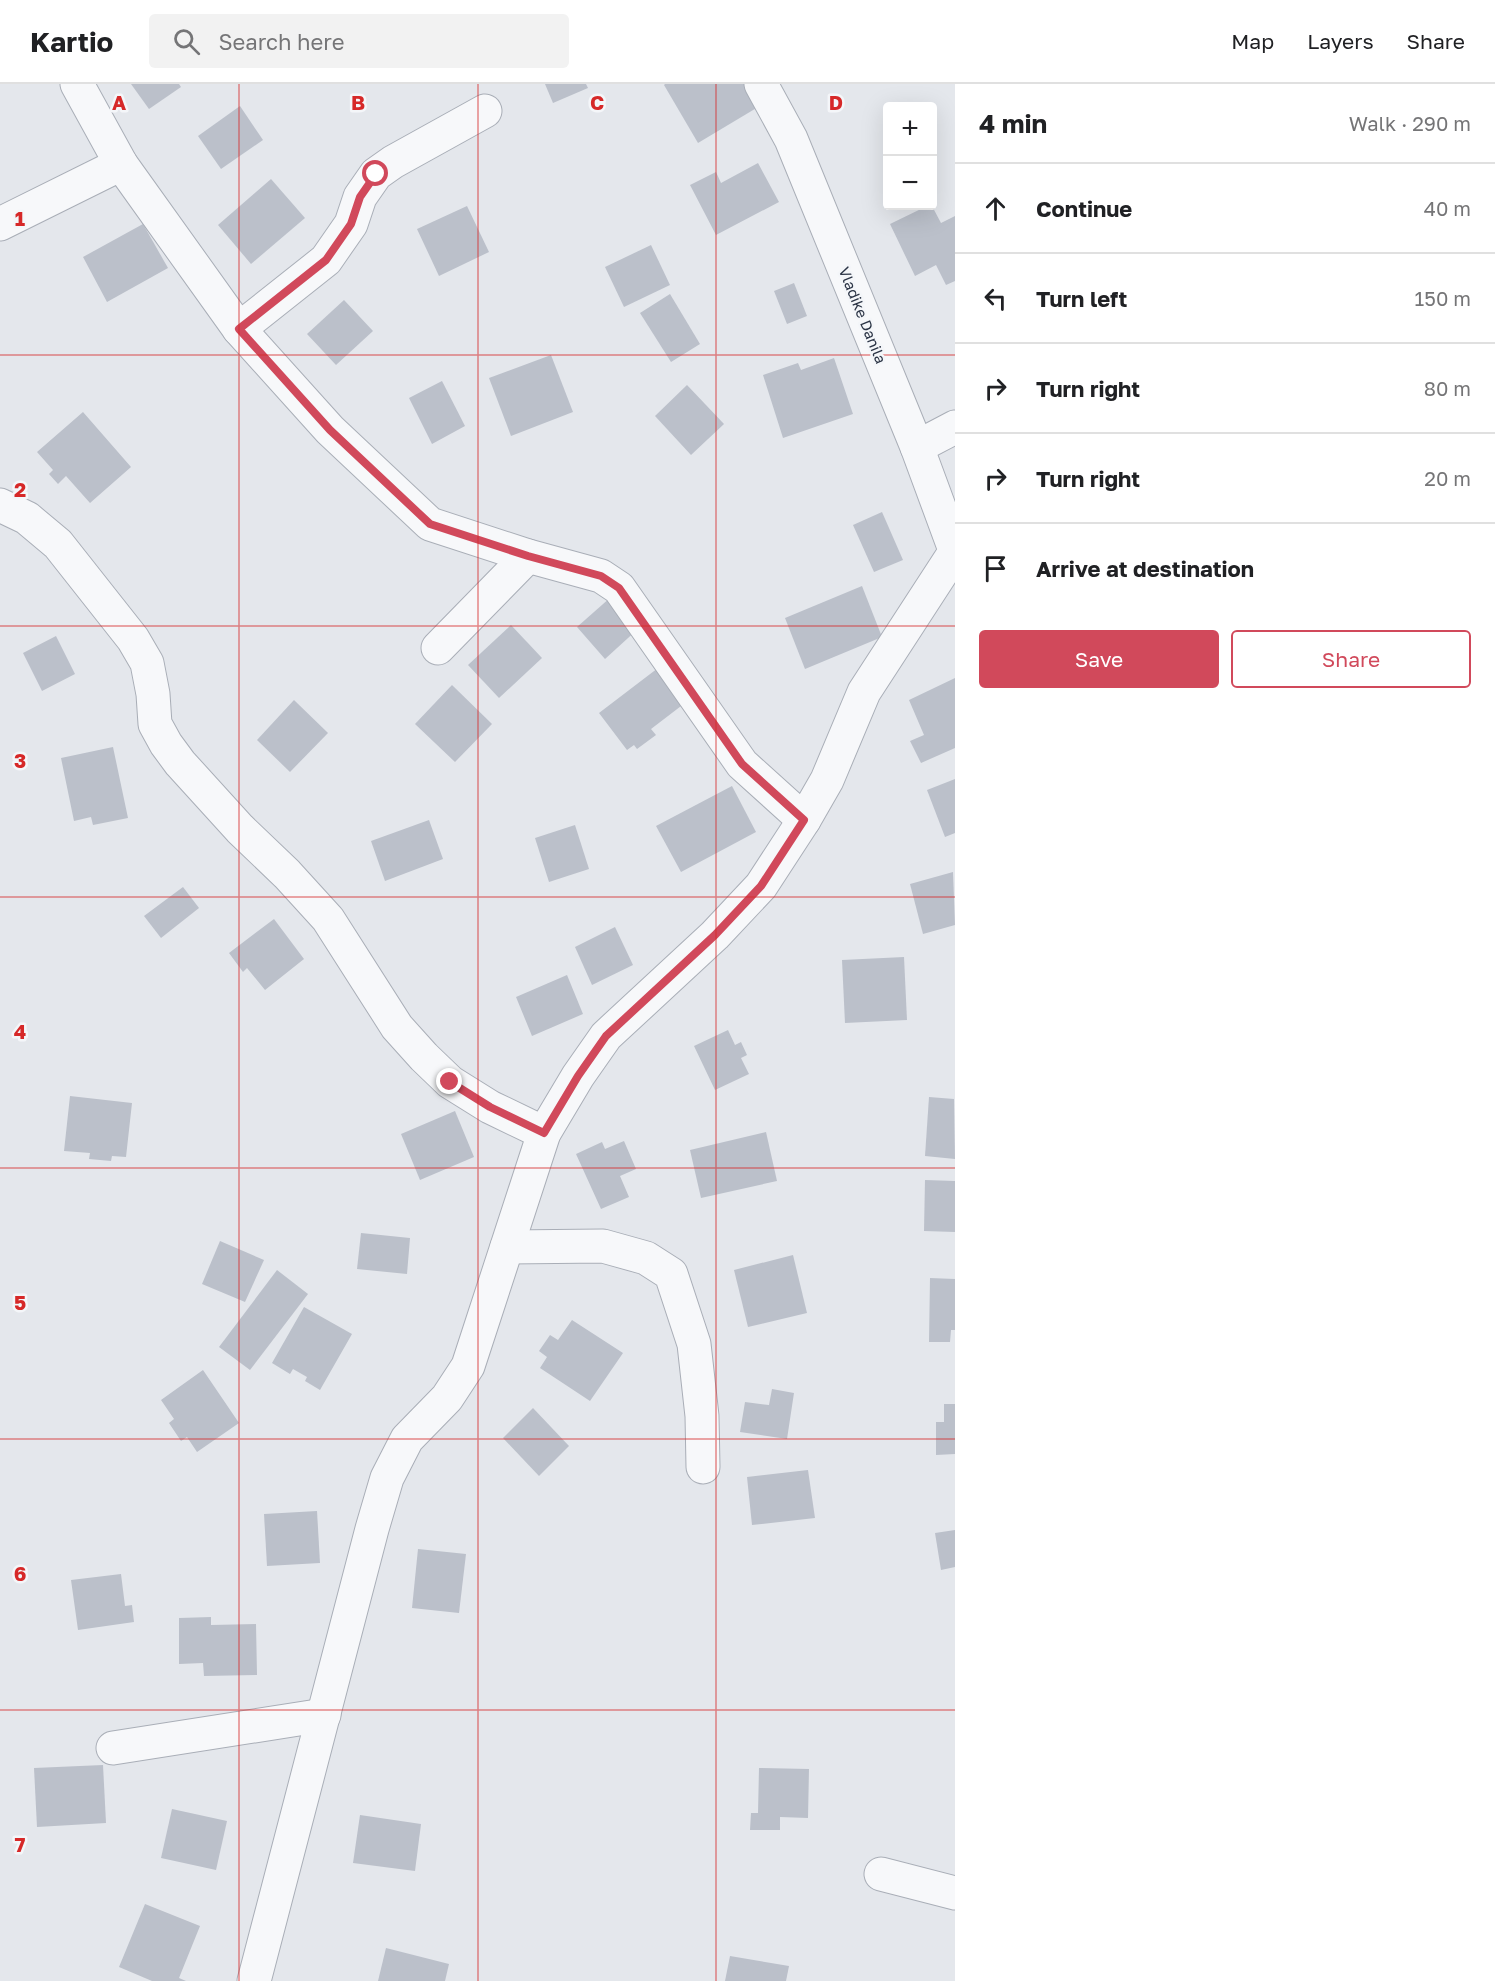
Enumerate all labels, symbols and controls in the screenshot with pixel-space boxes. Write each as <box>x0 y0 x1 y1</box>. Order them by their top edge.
search box <box>149 14 569 68</box>
text: Kartio <box>30 25 113 58</box>
icon: search <box>170 25 203 58</box>
text: Search here <box>218 28 344 55</box>
text: Map <box>1231 28 1274 54</box>
text: Layers <box>1307 28 1374 54</box>
text: Share <box>1407 28 1465 54</box>
text: A <box>112 90 126 114</box>
text: B <box>351 90 365 114</box>
text: C <box>590 90 604 114</box>
text: D <box>829 90 843 114</box>
map controls <box>883 102 937 210</box>
button: + <box>883 102 937 156</box>
text: 4 min <box>979 108 1047 139</box>
text: Walk · 290 m <box>1349 111 1471 135</box>
button: − <box>883 156 937 210</box>
route start <box>362 160 388 186</box>
icon: ahead <box>979 192 1012 225</box>
text: Continue <box>1036 195 1132 222</box>
text: 40 m <box>1424 196 1471 220</box>
text: 1 <box>15 206 25 230</box>
street label: Vladike Danila <box>835 264 891 366</box>
icon: left <box>979 282 1012 315</box>
text: Turn left <box>1036 285 1127 312</box>
text: 150 m <box>1415 286 1471 310</box>
icon: right <box>979 372 1012 405</box>
text: Turn right <box>1036 375 1140 402</box>
text: 80 m <box>1424 376 1471 400</box>
icon: right <box>979 462 1012 495</box>
text: Turn right <box>1036 465 1140 492</box>
text: 20 m <box>1424 466 1471 490</box>
text: 2 <box>14 477 26 501</box>
icon: arrive <box>979 552 1012 585</box>
text: Arrive at destination <box>1036 555 1254 582</box>
button: Save <box>979 630 1219 688</box>
button: Share <box>1231 630 1471 688</box>
text: 3 <box>14 748 26 772</box>
text: 4 <box>14 1019 26 1043</box>
route end <box>436 1068 462 1094</box>
text: 5 <box>14 1290 26 1314</box>
text: 6 <box>14 1561 26 1585</box>
text: 7 <box>15 1832 26 1856</box>

